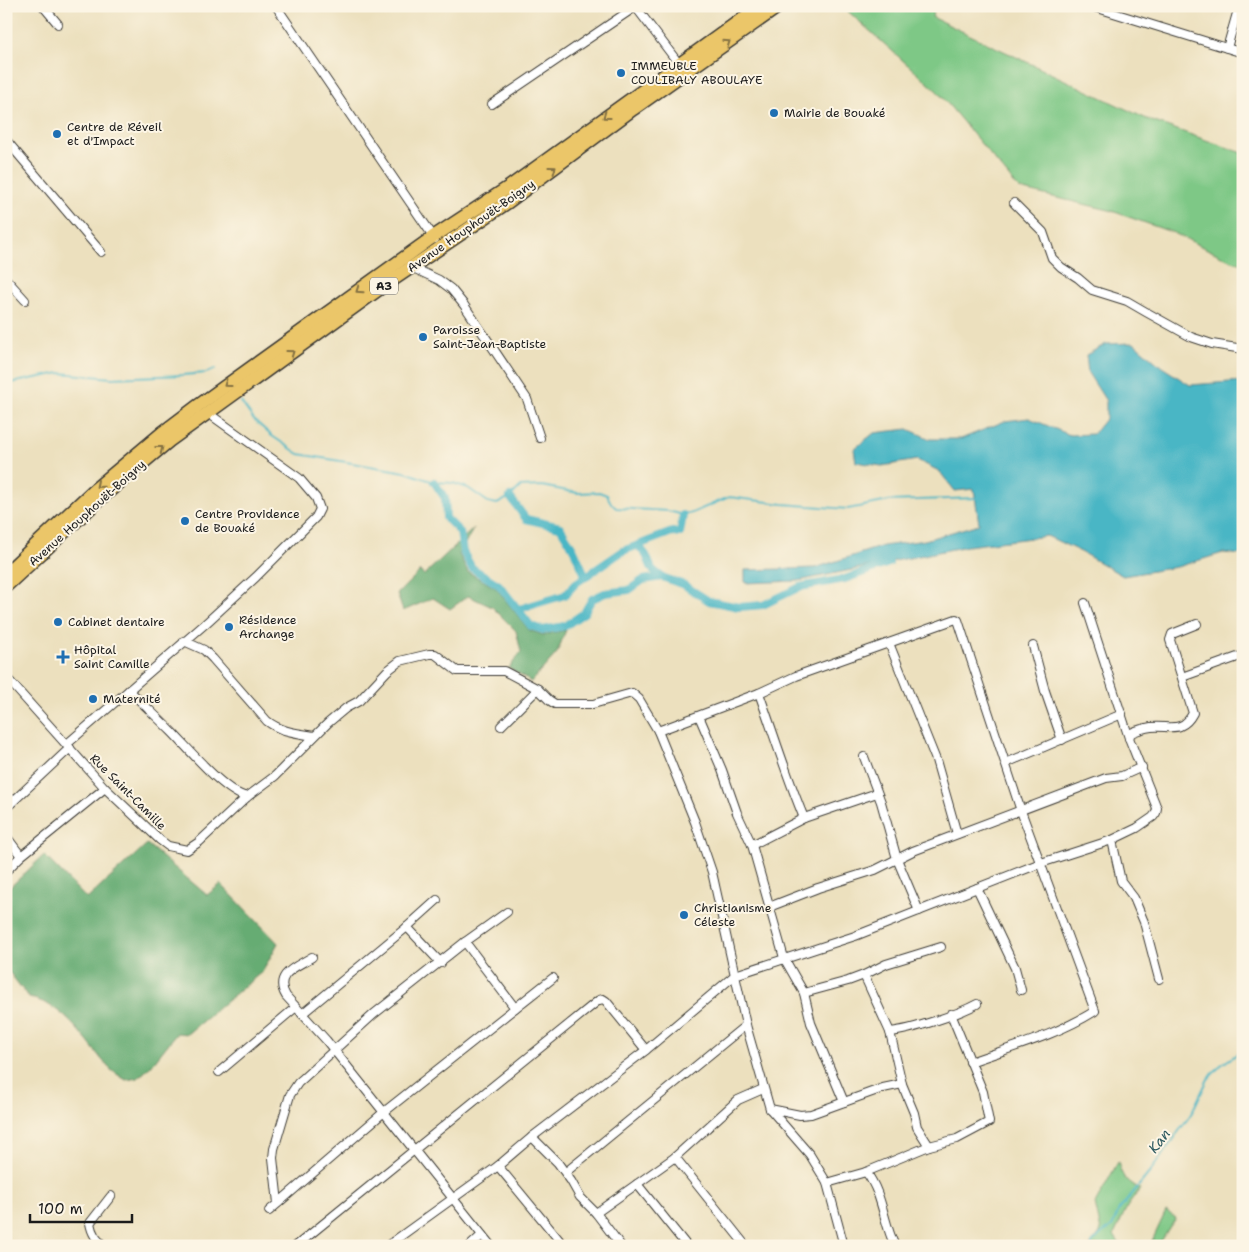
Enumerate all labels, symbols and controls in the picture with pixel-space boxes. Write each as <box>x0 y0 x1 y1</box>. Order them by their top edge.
one-way arrow <box>721 40 731 49</box>
place label: IMMEUBLE COULIBALY ABOULAYE <box>631 58 762 88</box>
marker: IMMEUBLE COULIBALY ABOULAYE <box>615 67 627 79</box>
place label: Mairie de Bouaké <box>784 105 886 121</box>
marker: Mairie de Bouaké <box>768 107 780 119</box>
one-way arrow <box>603 110 612 118</box>
place label: Centre de Réveil et d'Impact <box>67 119 162 149</box>
marker: Centre de Réveil et d'Impact <box>51 128 63 140</box>
one-way arrow <box>547 166 557 175</box>
street label: Avenue Houphouët-Boigny <box>404 176 538 276</box>
road number: A3 <box>370 278 398 294</box>
one-way arrow <box>355 284 365 293</box>
place label: Paroisse Saint-Jean-Baptiste <box>433 322 547 352</box>
marker: Paroisse Saint-Jean-Baptiste <box>417 331 429 343</box>
one-way arrow <box>285 350 295 359</box>
one-way arrow <box>223 378 233 387</box>
one-way arrow <box>154 446 164 455</box>
street label: Avenue Houphouët-Boigny <box>25 456 149 570</box>
one-way arrow <box>96 479 105 488</box>
place label: Centre Providence de Bouaké <box>195 506 300 536</box>
marker: Centre Providence de Bouaké <box>179 515 191 527</box>
place label: Résidence Archange <box>239 612 297 642</box>
place label: Cabinet dentaire <box>68 614 165 630</box>
marker: Cabinet dentaire <box>52 616 64 628</box>
marker: Résidence Archange <box>223 621 235 633</box>
place label: Hôpital Saint Camille <box>74 642 150 672</box>
marker: Hôpital Saint Camille <box>56 650 70 664</box>
place label: Maternité <box>103 691 161 707</box>
marker: Maternité <box>87 693 99 705</box>
street label: Rue Saint-Camille <box>86 750 170 834</box>
place label: Christianisme Céleste <box>694 900 772 930</box>
marker: Christianisme Céleste <box>678 909 690 921</box>
water label: Kan <box>1144 1125 1174 1157</box>
scale bar <box>30 1192 132 1224</box>
text: 100 m <box>38 1199 83 1219</box>

